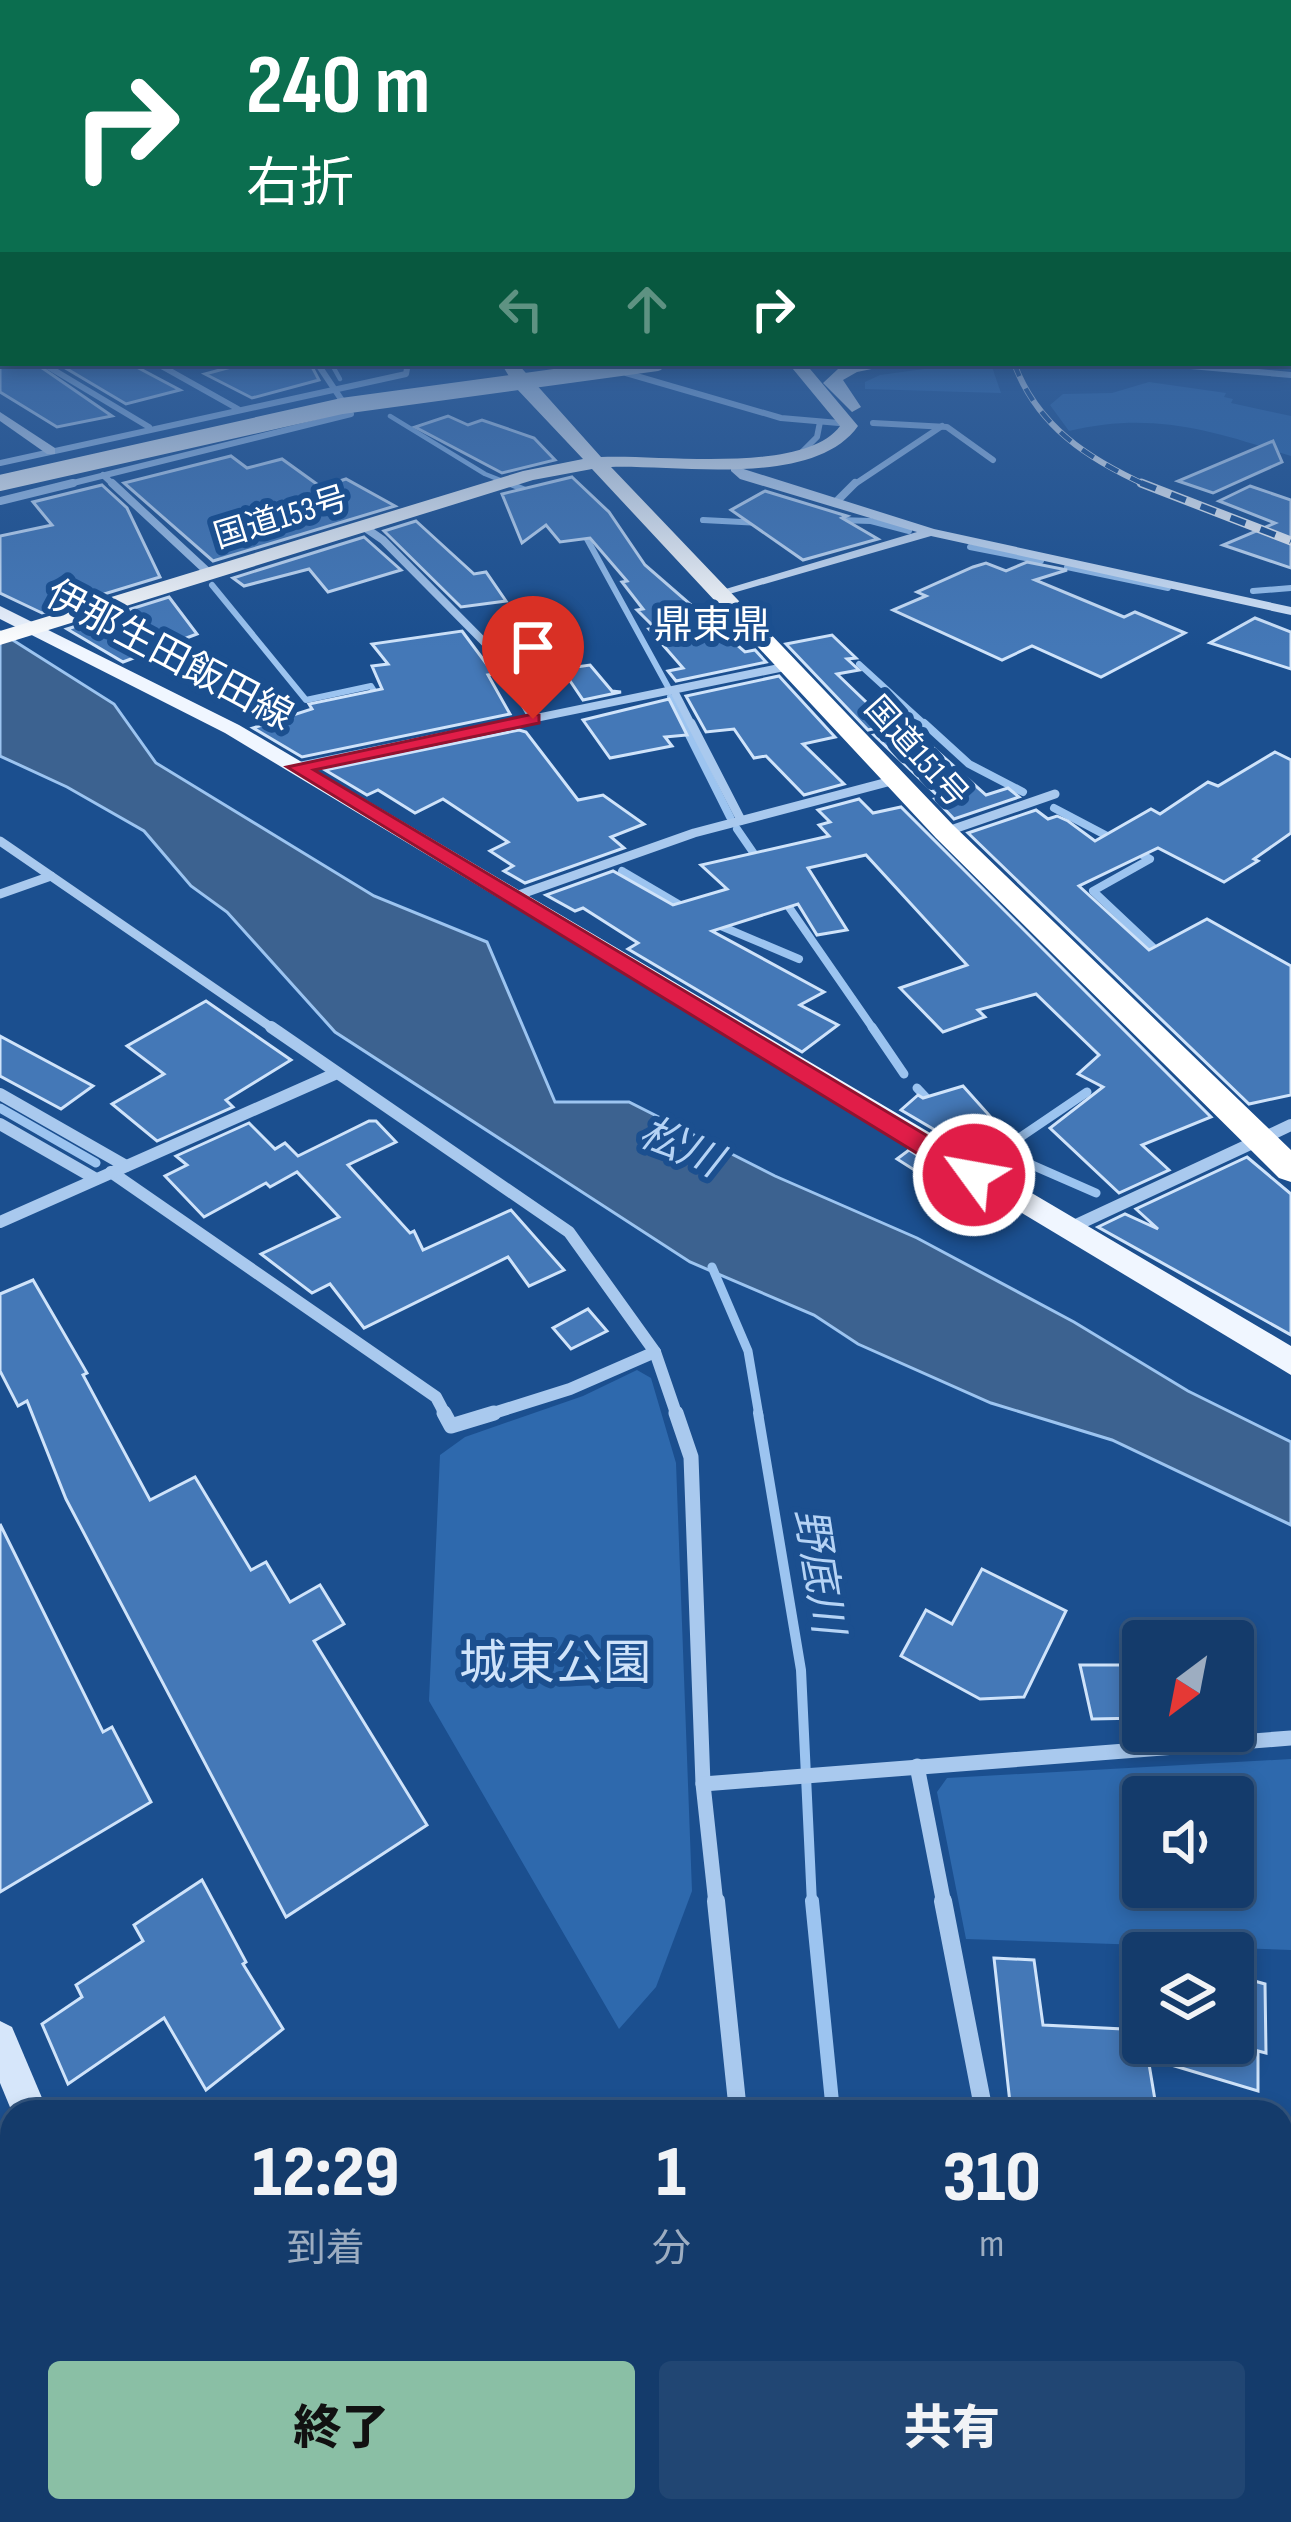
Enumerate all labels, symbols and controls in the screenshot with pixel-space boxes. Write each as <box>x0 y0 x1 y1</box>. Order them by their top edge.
text: 240 m <box>246 36 430 137</box>
icon: right <box>48 48 204 204</box>
text: 右折 <box>246 152 354 217</box>
icon: left <box>488 276 554 342</box>
icon: ahead <box>614 276 680 342</box>
icon: right <box>740 276 806 342</box>
street label: 国道153号 <box>209 479 353 557</box>
street label: 伊那生田飯田線 <box>37 571 301 741</box>
pin <box>482 596 584 719</box>
district label: 鼎東鼎 <box>653 603 771 650</box>
icon: arrive <box>500 614 566 680</box>
street label: 国道151号 <box>856 688 976 816</box>
water label: 松川 <box>631 1108 732 1190</box>
position arrow <box>911 1112 1037 1238</box>
water label: 野底川 <box>783 1505 854 1641</box>
north arrow <box>1122 1620 1254 1752</box>
map controls <box>1122 1620 1254 2064</box>
park label: 城東公園 <box>459 1636 651 1693</box>
button: sound <box>1122 1776 1254 1908</box>
button: layers <box>1122 1932 1254 2064</box>
text: 12:29 <box>252 2130 400 2217</box>
text: 1 <box>656 2130 686 2217</box>
text: 310 <box>943 2135 1041 2222</box>
text: m <box>979 2221 1004 2268</box>
text: 到着 <box>287 2226 365 2273</box>
text: 分 <box>652 2226 691 2273</box>
button: 終了 <box>48 2361 635 2499</box>
button: 共有 <box>659 2361 1245 2499</box>

